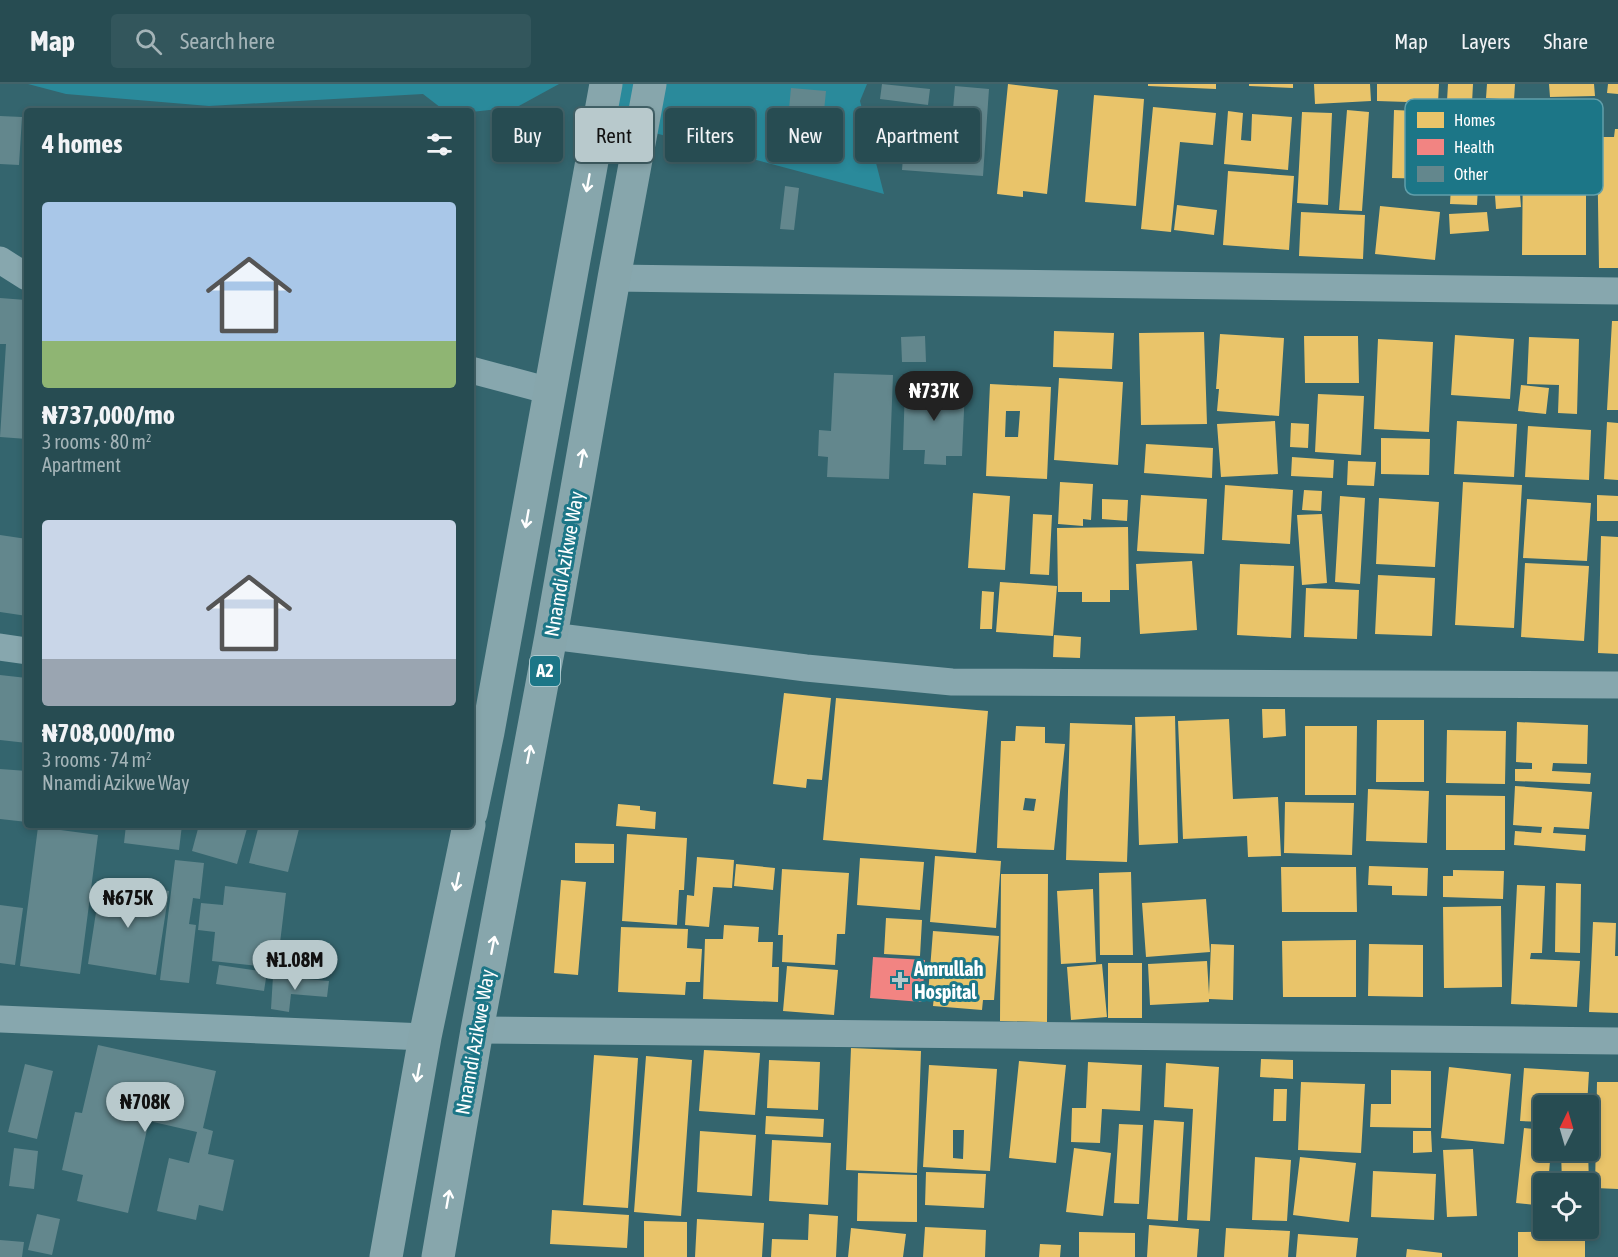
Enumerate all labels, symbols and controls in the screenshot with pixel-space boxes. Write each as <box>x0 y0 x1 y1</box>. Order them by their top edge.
search box <box>111 14 531 68</box>
text: Map <box>30 25 75 57</box>
icon: search <box>132 25 165 58</box>
text: Search here <box>180 28 275 54</box>
text: Map <box>1394 29 1428 53</box>
text: Layers <box>1461 29 1511 53</box>
text: Share <box>1544 29 1588 53</box>
legend <box>1405 99 1603 195</box>
chip: Buy <box>492 108 563 162</box>
chip: Rent <box>575 108 653 162</box>
chip: Filters <box>665 108 755 162</box>
chip: New <box>767 108 843 162</box>
chip: Apartment <box>855 108 980 162</box>
text: Homes <box>1454 111 1496 129</box>
icon: filters <box>423 128 456 161</box>
text: 4 homes <box>42 129 122 159</box>
text: Health <box>1454 138 1495 156</box>
text: Other <box>1454 165 1488 183</box>
one-way arrow <box>582 173 593 192</box>
icon: home <box>195 241 303 349</box>
pin: ₦737K <box>892 371 976 422</box>
text: ₦737K <box>909 379 959 402</box>
text: ₦737,000/mo <box>42 400 175 430</box>
text: 3 rooms · 80 m² <box>42 430 152 453</box>
one-way arrow <box>577 449 588 469</box>
text: Apartment <box>42 453 121 476</box>
street label: Nnamdi Azikwe Way <box>539 489 588 639</box>
one-way arrow <box>521 509 532 529</box>
icon: home <box>195 559 303 667</box>
road number: A2 <box>530 656 560 686</box>
text: ₦708,000/mo <box>42 718 175 748</box>
one-way arrow <box>524 744 535 764</box>
text: 3 rooms · 74 m² <box>42 748 152 771</box>
text: Nnamdi Azikwe Way <box>42 771 189 794</box>
one-way arrow <box>451 872 462 892</box>
pin: ₦675K <box>86 878 170 929</box>
text: ₦675K <box>103 886 153 909</box>
one-way arrow <box>488 936 499 956</box>
pin: ₦1.08M <box>246 940 344 991</box>
text: ₦1.08M <box>267 948 323 971</box>
place label: Amrullah Hospital <box>913 957 983 1003</box>
street label: Nnamdi Azikwe Way <box>450 967 499 1117</box>
marker: Amrullah Hospital <box>891 971 909 989</box>
one-way arrow <box>413 1063 424 1083</box>
pin: ₦708K <box>103 1082 187 1133</box>
text: ₦708K <box>120 1090 170 1113</box>
north arrow <box>1533 1095 1599 1161</box>
map controls <box>1533 1095 1599 1239</box>
button: locate <box>1533 1173 1599 1239</box>
one-way arrow <box>443 1190 454 1210</box>

